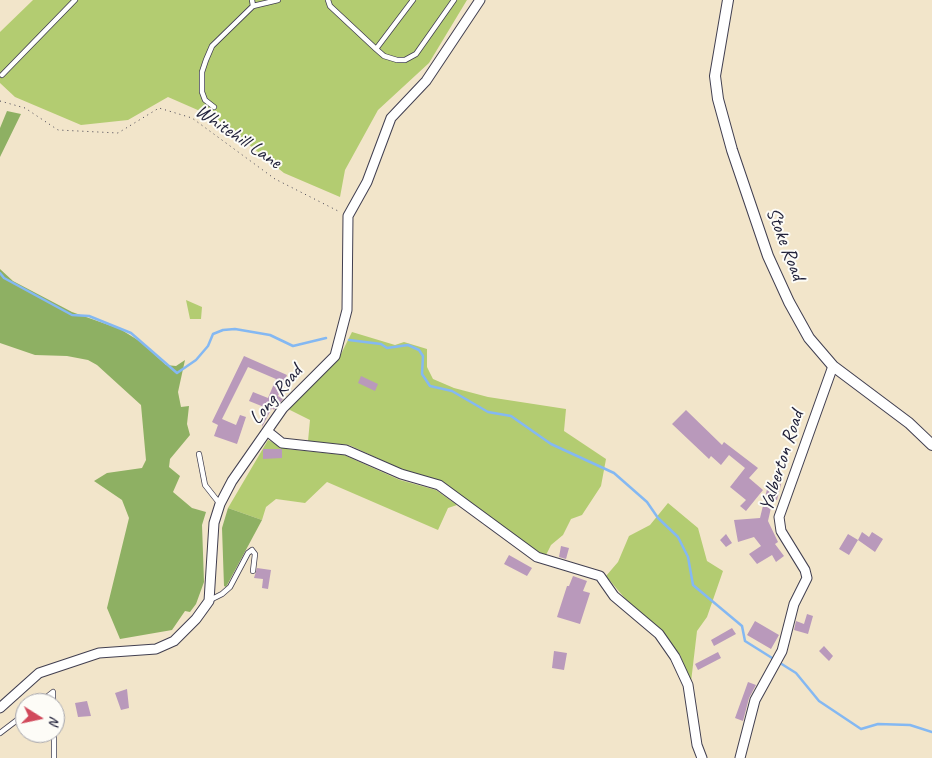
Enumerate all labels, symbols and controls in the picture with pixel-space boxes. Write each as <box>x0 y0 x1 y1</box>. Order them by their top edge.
street label: Whitehill Lane <box>191 100 285 174</box>
street label: Stoke Road <box>760 204 810 284</box>
street label: Long Road <box>244 360 308 430</box>
street label: Yalberton Road <box>754 408 810 514</box>
north arrow <box>15 693 65 743</box>
text: N <box>45 715 63 726</box>

